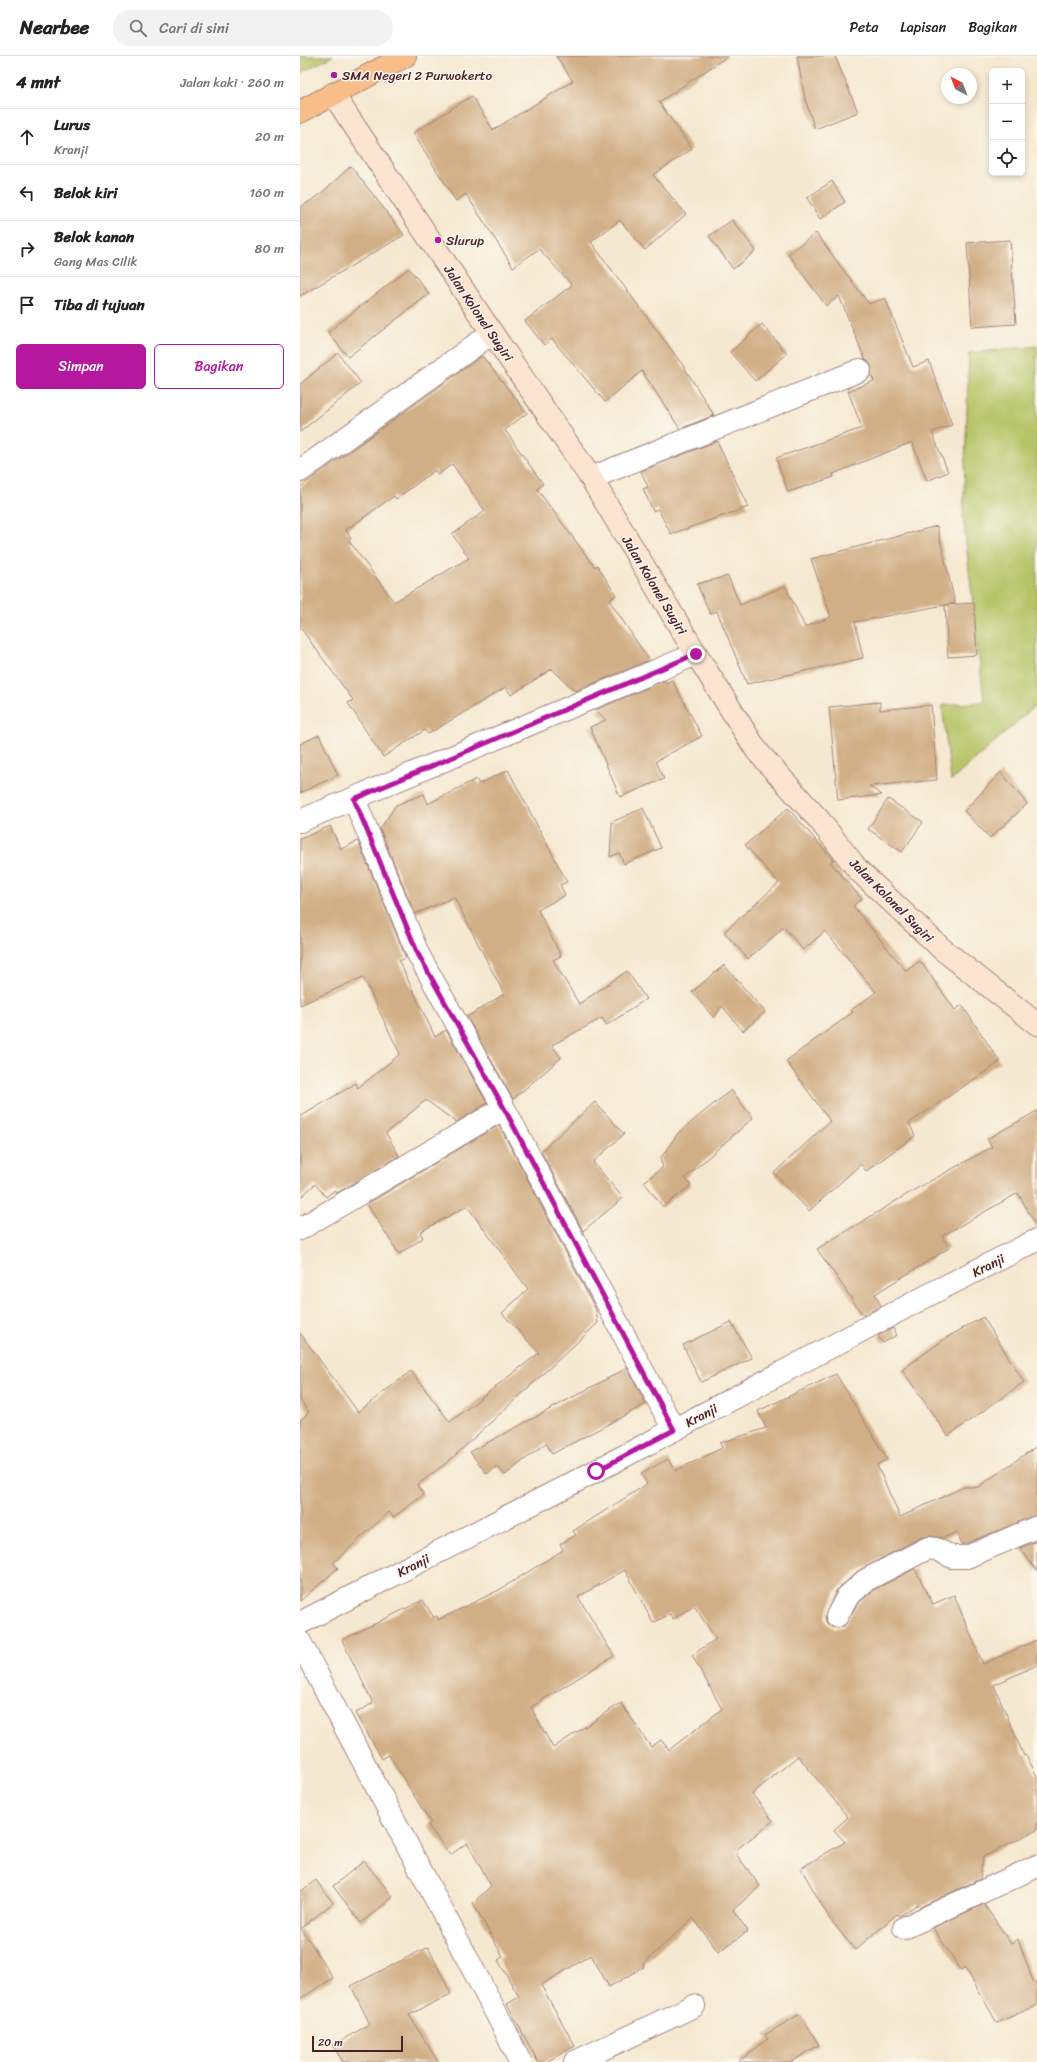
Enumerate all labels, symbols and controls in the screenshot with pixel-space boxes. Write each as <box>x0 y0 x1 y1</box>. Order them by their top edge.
search box <box>113 10 393 46</box>
text: Nearbee <box>20 11 89 44</box>
text: Cari di sini <box>159 15 229 41</box>
text: Peta <box>849 15 878 40</box>
text: Lapisan <box>900 15 946 40</box>
text: Bagikan <box>968 15 1017 40</box>
icon: search <box>127 17 149 39</box>
place label: SMA Negeri 2 Purwokerto <box>342 64 492 87</box>
text: 4 mnt <box>16 67 60 97</box>
north arrow <box>941 68 977 104</box>
map controls <box>989 68 1025 176</box>
button: + <box>989 68 1025 104</box>
marker: SMA Negeri 2 Purwokerto <box>329 70 339 80</box>
text: Jalan kaki · 260 m <box>180 71 284 94</box>
button: − <box>989 104 1025 140</box>
text: Lurus <box>54 112 90 138</box>
text: 20 m <box>255 125 284 148</box>
icon: ahead <box>16 126 38 148</box>
text: Kranji <box>54 138 88 161</box>
button: locate <box>989 140 1025 176</box>
text: Belok kiri <box>54 180 117 206</box>
text: 160 m <box>249 181 284 204</box>
icon: left <box>16 182 38 204</box>
text: Belok kanan <box>54 224 134 250</box>
place label: Slurup <box>446 229 484 252</box>
marker: Slurup <box>433 235 443 245</box>
text: 80 m <box>255 237 284 260</box>
icon: right <box>16 238 38 260</box>
text: Gang Mas Cilik <box>54 250 138 273</box>
street label: Jalan Kolonel Sugiri <box>437 260 520 367</box>
text: Tiba di tujuan <box>54 292 145 318</box>
icon: arrive <box>16 294 38 316</box>
button: Simpan <box>16 344 146 389</box>
button: Bagikan <box>154 344 284 389</box>
street label: Jalan Kolonel Sugiri <box>615 530 694 640</box>
route end <box>687 645 705 663</box>
street label: Jalan Kolonel Sugiri <box>843 852 940 948</box>
street label: Kranji <box>968 1247 1009 1283</box>
street label: Kranji <box>681 1397 722 1434</box>
route start <box>587 1462 605 1480</box>
street label: Kranji <box>393 1547 434 1583</box>
text: 20 m <box>318 2033 343 2052</box>
scale bar <box>312 2034 403 2053</box>

